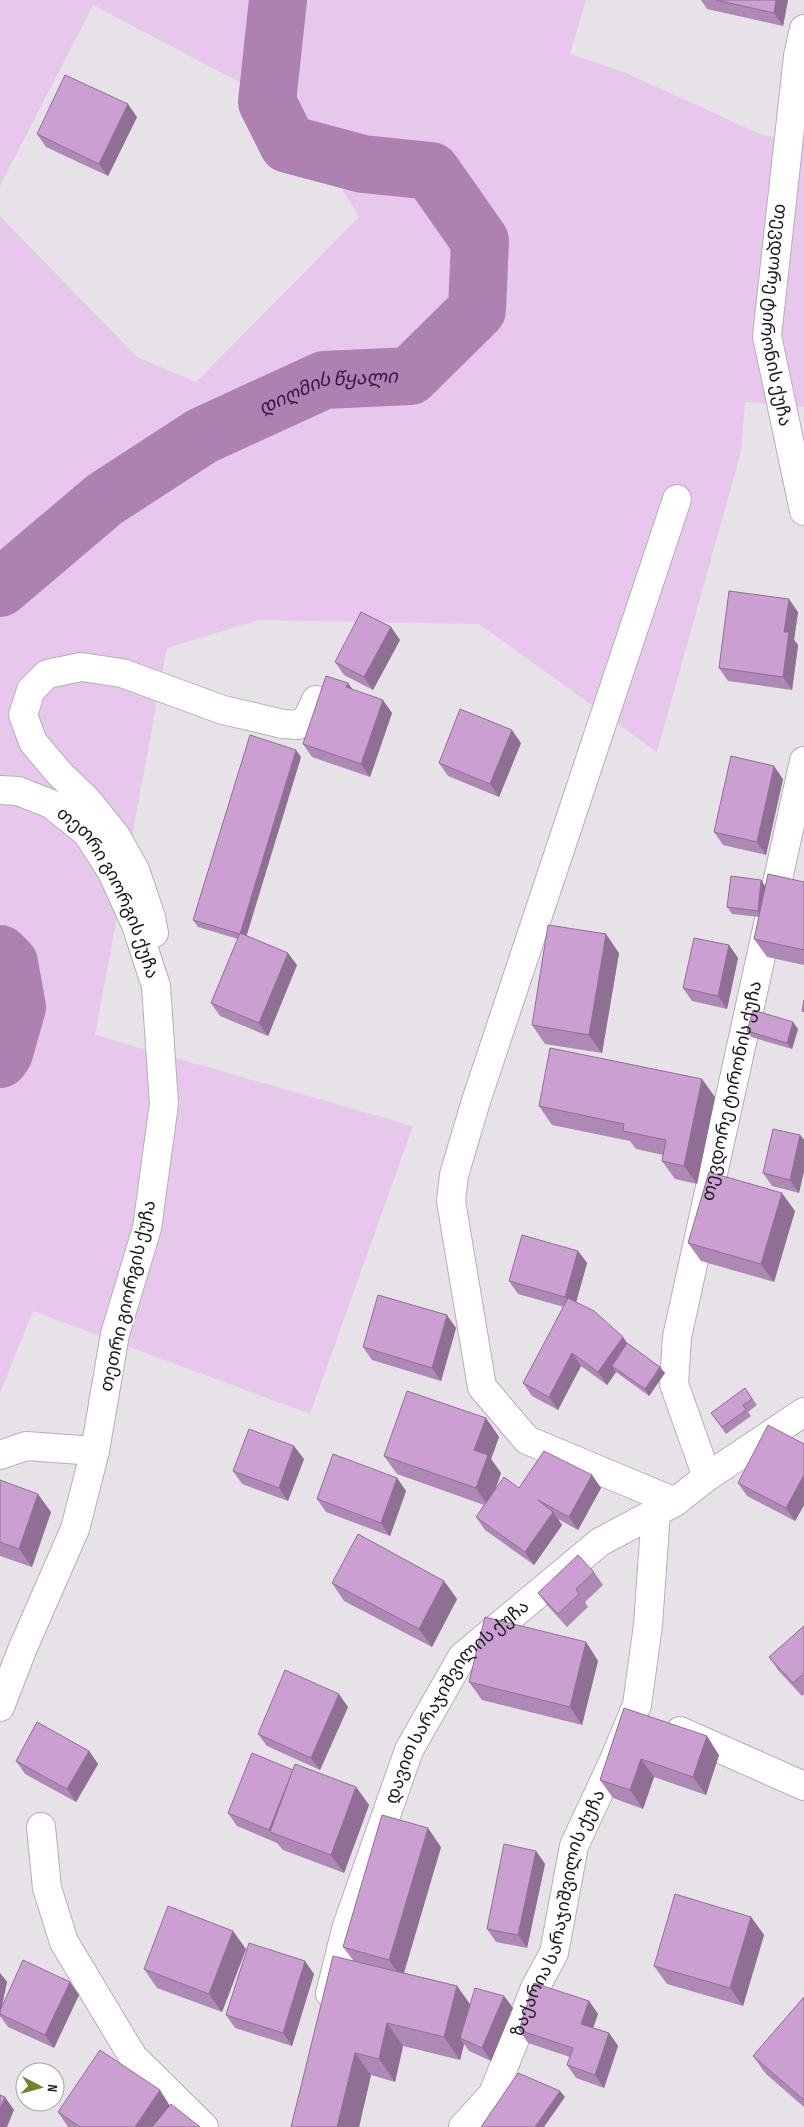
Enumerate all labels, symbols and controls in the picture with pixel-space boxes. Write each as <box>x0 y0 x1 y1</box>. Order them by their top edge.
street label: თევდორე ტირონის ქუჩა <box>757 203 796 428</box>
water label: დიღმის წყალი <box>255 365 399 420</box>
street label: თეთრი გიორგის ქუჩა <box>53 802 163 981</box>
street label: თევდორე ტირონის ქუჩა <box>697 979 766 1203</box>
street label: თეთრი გიორგის ქუჩა <box>96 1198 160 1394</box>
street label: დავით სარაჯიშვილის ქუჩა <box>380 1595 533 1806</box>
street label: ზაქარია სარაჯიშვილის ქუჩა <box>506 1786 609 2039</box>
north arrow <box>15 2062 65 2112</box>
text: N <box>44 2084 61 2093</box>

